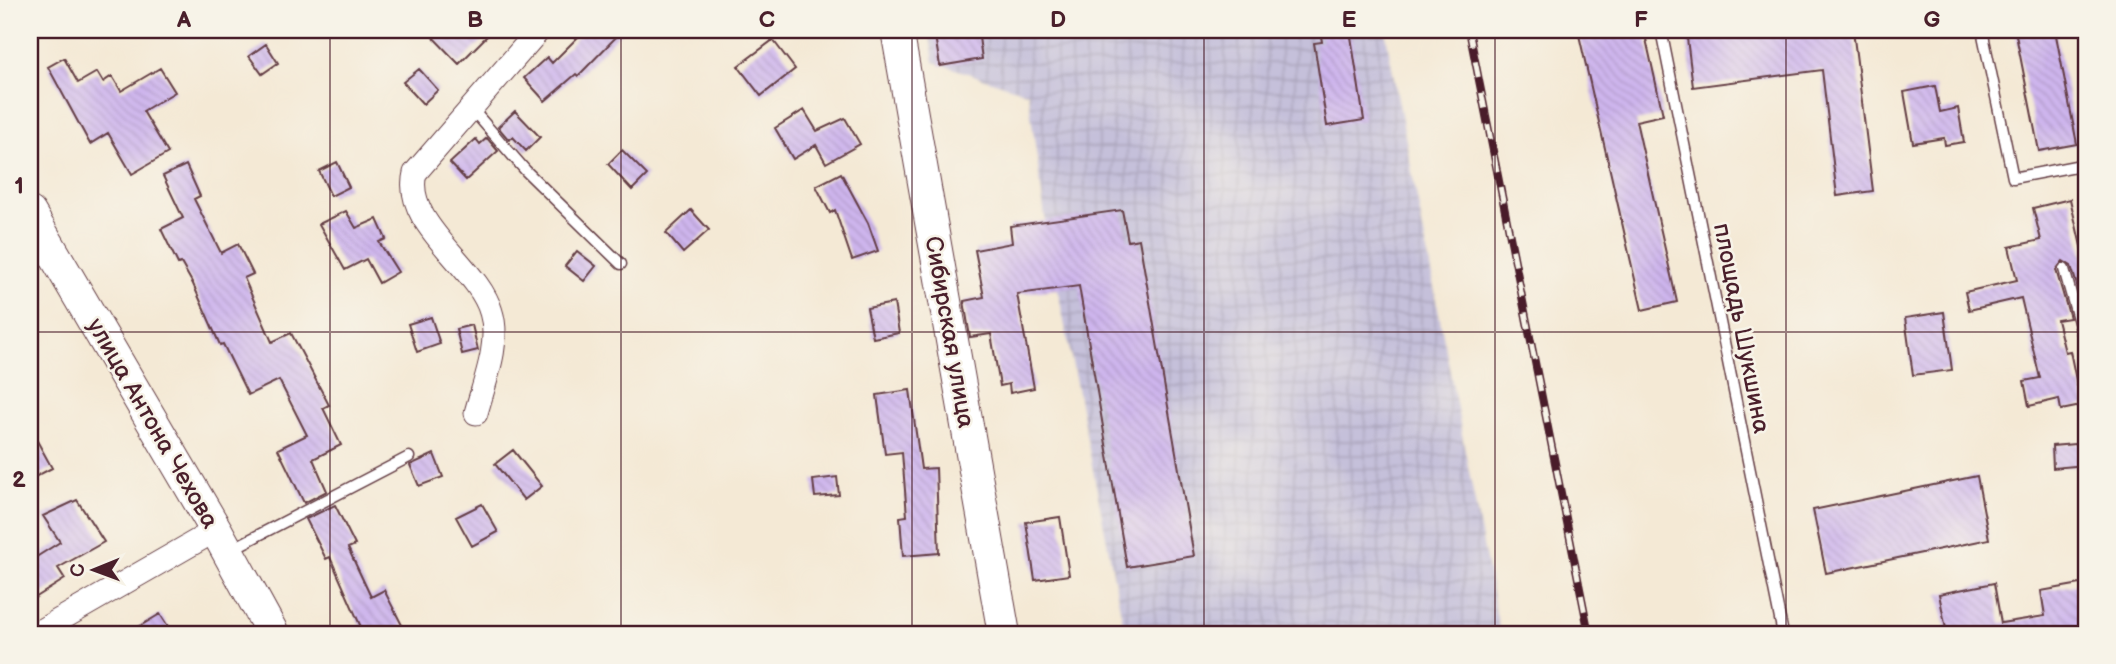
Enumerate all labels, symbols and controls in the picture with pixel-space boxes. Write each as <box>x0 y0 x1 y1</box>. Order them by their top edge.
text: A <box>176 6 192 34</box>
text: B <box>467 6 483 34</box>
text: C <box>759 6 775 34</box>
text: D <box>1050 6 1066 34</box>
text: E <box>1342 6 1357 34</box>
text: F <box>1634 6 1648 34</box>
text: G <box>1924 6 1941 34</box>
text: 1 <box>14 172 24 200</box>
street label: площадь Шукшина <box>1707 220 1776 436</box>
street label: Сибирская улица <box>918 234 981 430</box>
street label: улица Антона Чехова <box>81 313 225 533</box>
text: 2 <box>12 466 26 494</box>
north arrow <box>60 534 130 604</box>
text: С <box>67 563 90 577</box>

